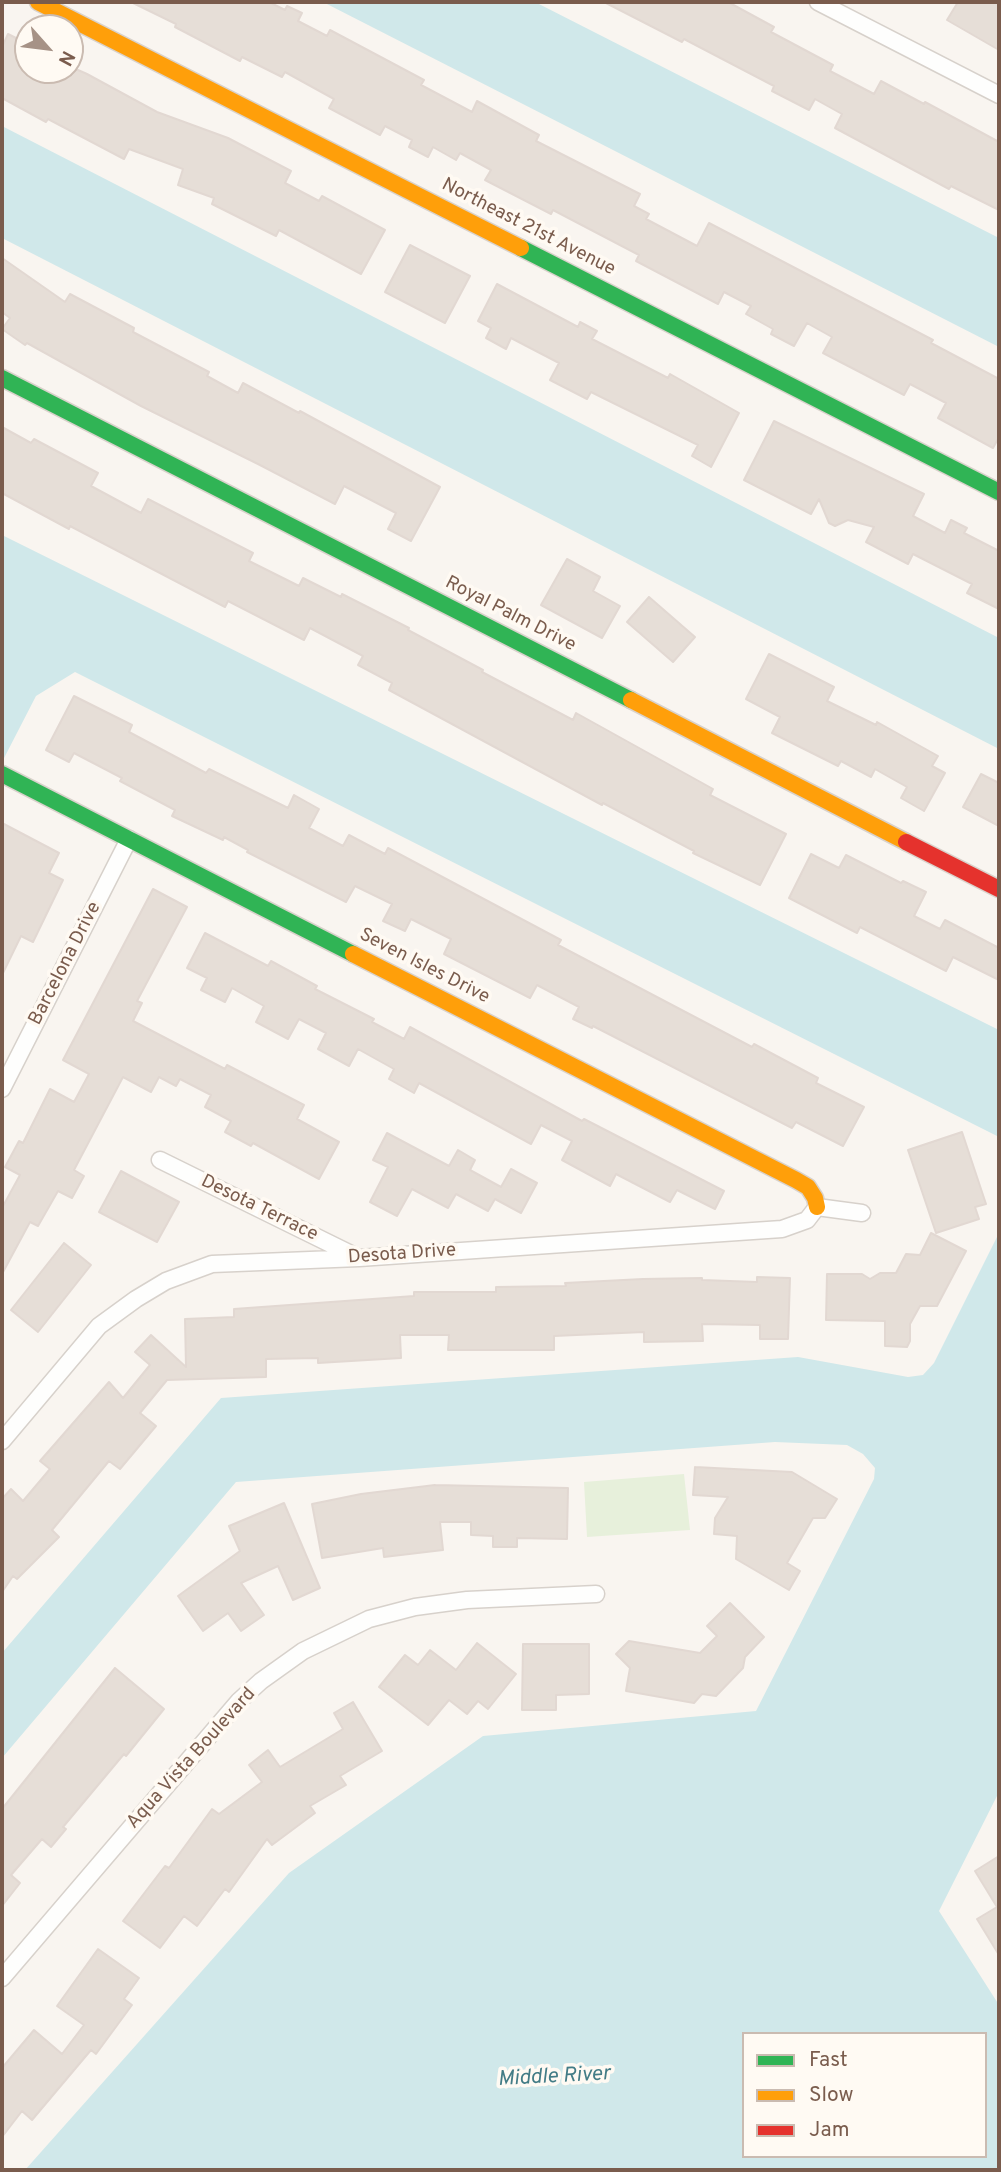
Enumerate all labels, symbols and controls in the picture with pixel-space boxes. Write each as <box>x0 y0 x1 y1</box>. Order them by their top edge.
north arrow <box>14 14 84 84</box>
text: N <box>52 46 80 70</box>
street label: Northeast 21st Avenue <box>437 174 619 282</box>
street label: Royal Palm Drive <box>441 572 579 658</box>
street label: Barcelona Drive <box>25 898 107 1030</box>
street label: Seven Isles Drive <box>355 924 493 1010</box>
street label: Desota Terrace <box>197 1171 321 1247</box>
street label: Desota Drive <box>347 1240 457 1270</box>
street label: Aqua Vista Boulevard <box>123 1684 261 1834</box>
legend <box>742 2032 987 2158</box>
text: Fast <box>809 2047 848 2074</box>
water label: Middle River <box>497 2062 611 2094</box>
text: Slow <box>809 2082 854 2109</box>
text: Jam <box>809 2117 850 2144</box>

